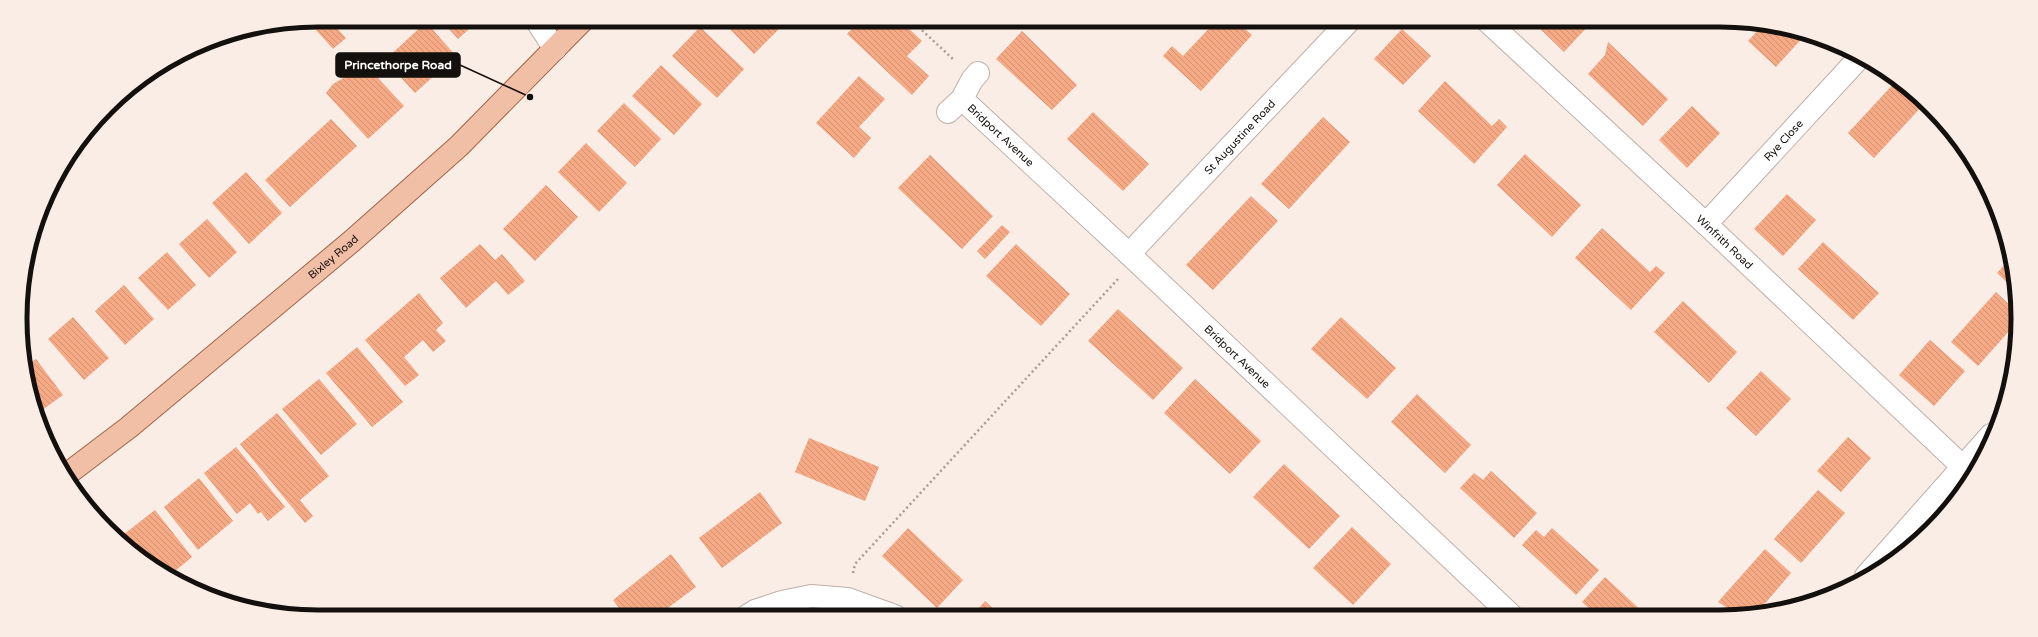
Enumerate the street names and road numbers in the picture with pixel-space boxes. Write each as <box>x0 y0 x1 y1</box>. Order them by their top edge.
street label: St Augustine Road <box>1202 97 1278 177</box>
street label: Bridport Avenue <box>965 101 1036 169</box>
street label: Rye Close <box>1761 117 1806 164</box>
street label: Winfrith Road <box>1694 212 1756 272</box>
street label: Bixley Road <box>306 232 361 282</box>
street label: Bridport Avenue <box>1201 323 1273 391</box>

